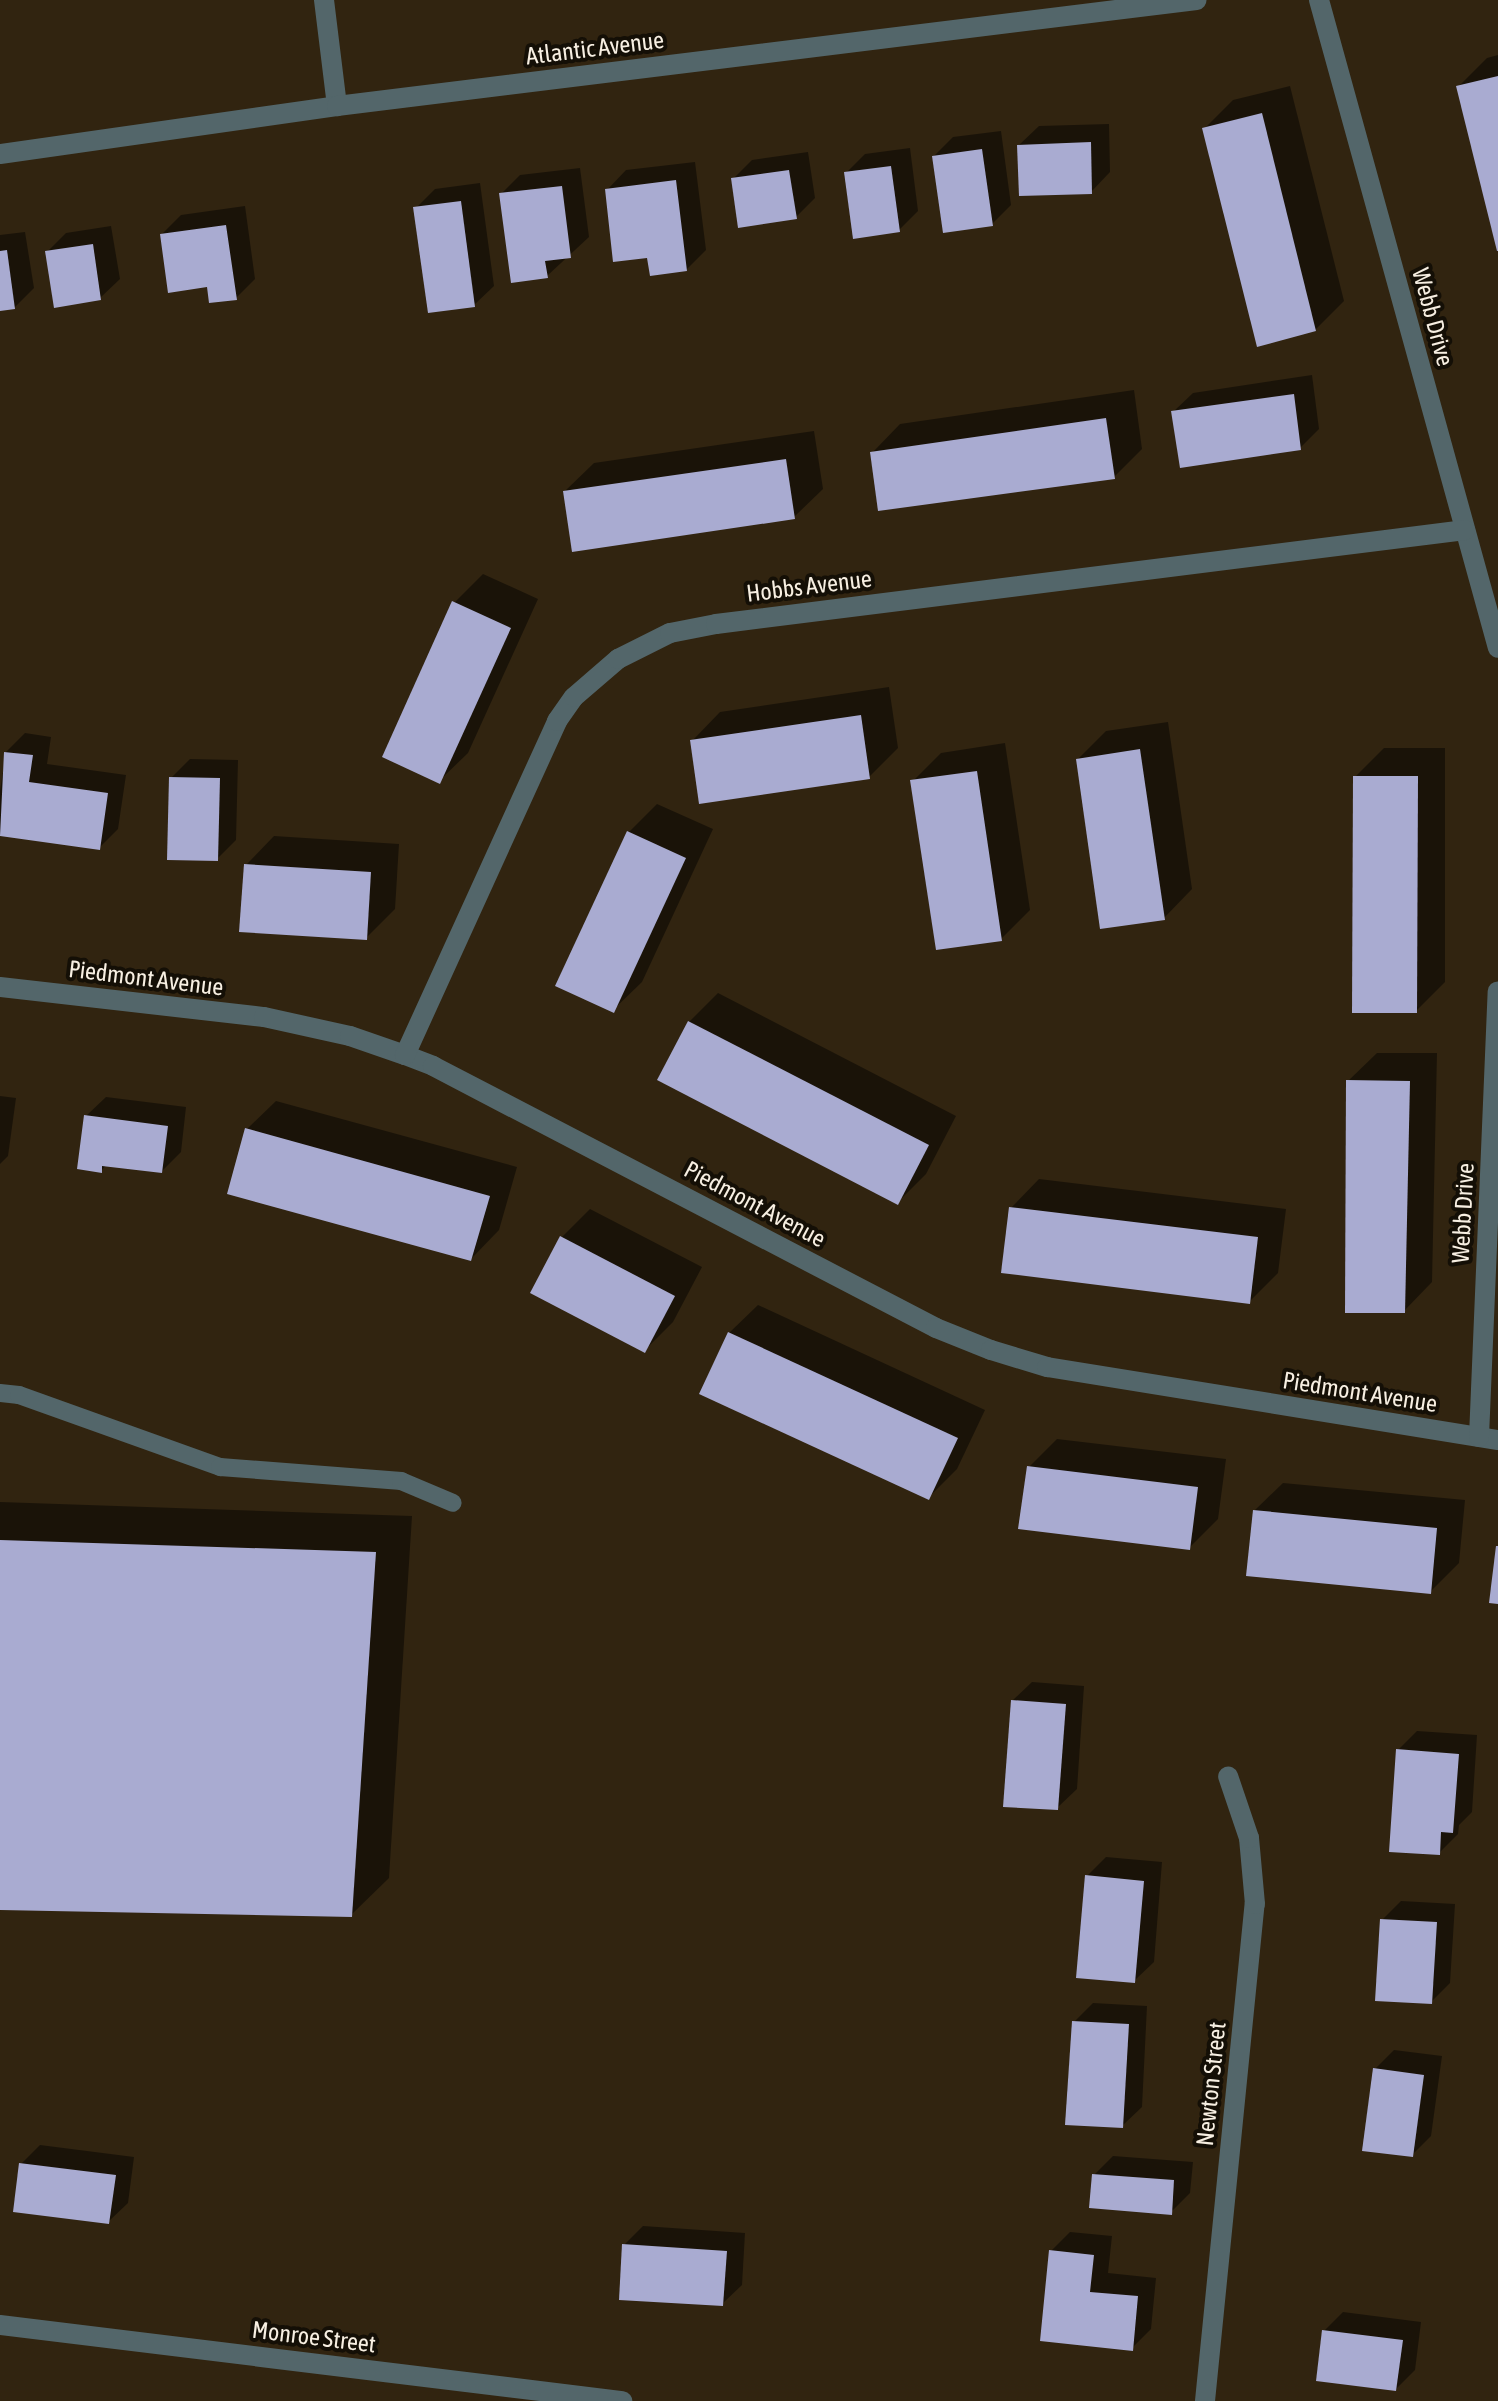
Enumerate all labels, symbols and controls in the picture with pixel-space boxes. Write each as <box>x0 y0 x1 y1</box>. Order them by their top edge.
street label: Atlantic Avenue <box>524 25 666 71</box>
street label: Webb Drive <box>1406 265 1460 369</box>
street label: Hobbs Avenue <box>745 564 873 608</box>
street label: Piedmont Avenue <box>67 954 225 1002</box>
street label: Piedmont Avenue <box>679 1155 831 1253</box>
street label: Webb Drive <box>1446 1162 1480 1264</box>
street label: Piedmont Avenue <box>1281 1366 1439 1418</box>
street label: Newton Street <box>1190 2020 1232 2148</box>
street label: Monroe Street <box>251 2315 377 2359</box>

